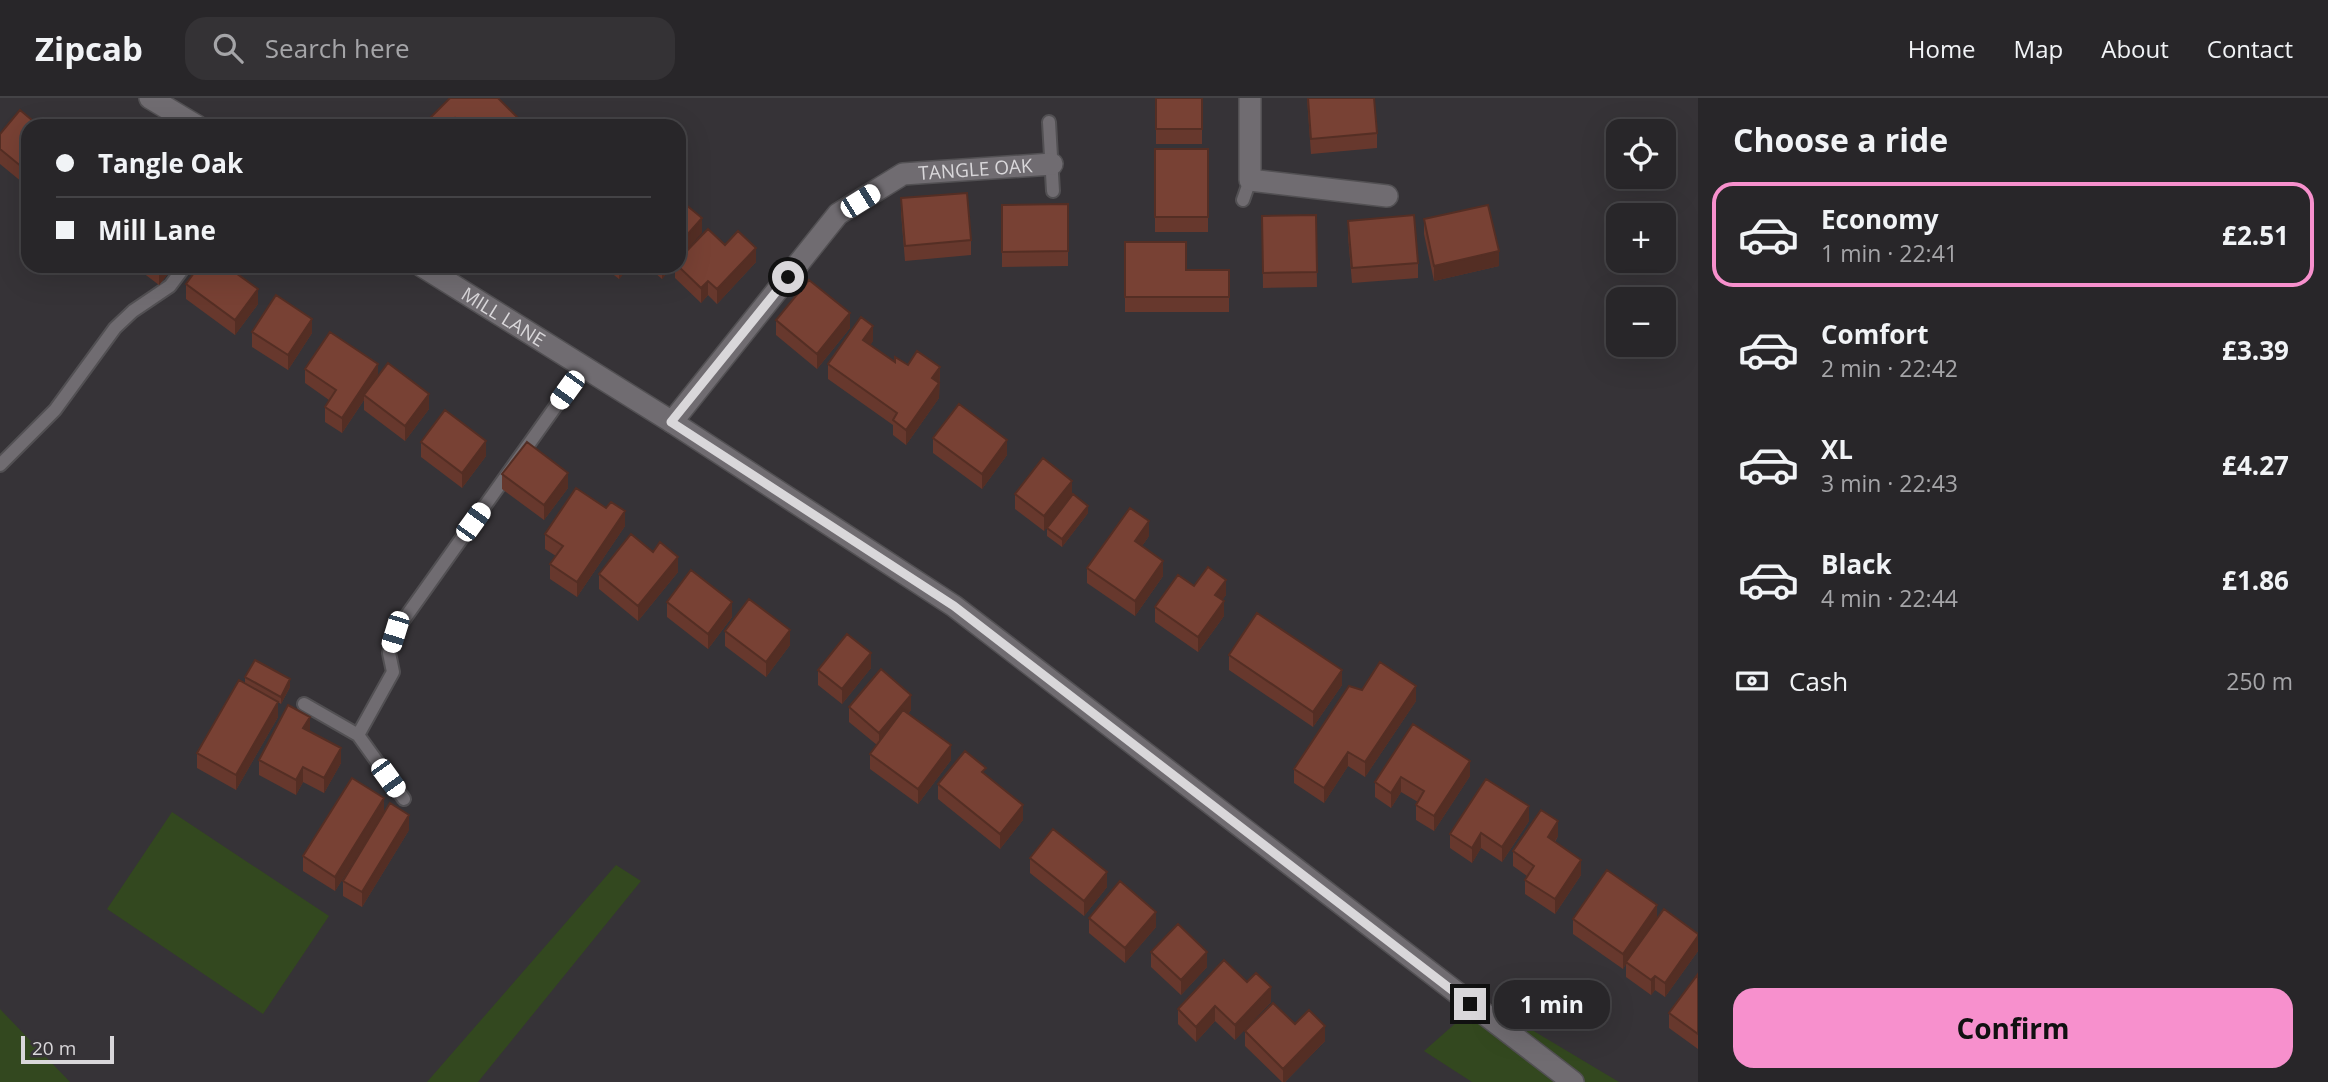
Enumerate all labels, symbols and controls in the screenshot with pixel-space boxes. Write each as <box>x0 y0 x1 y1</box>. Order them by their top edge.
search box <box>185 17 675 80</box>
text: Zipcab <box>35 26 143 71</box>
icon: search <box>209 29 247 67</box>
text: Search here <box>265 30 410 66</box>
text: Home <box>1908 32 1976 65</box>
text: Map <box>2014 32 2063 65</box>
text: About <box>2101 32 2169 65</box>
text: Contact <box>2207 32 2293 65</box>
text: Choose a ride <box>1733 118 1948 161</box>
map controls <box>1606 119 1676 357</box>
button: locate <box>1606 119 1676 189</box>
text: Tangle Oak <box>98 145 243 181</box>
street label: TANGLE OAK <box>917 152 1034 186</box>
car <box>837 181 884 221</box>
text: Economy <box>1821 201 1939 237</box>
button: + <box>1606 203 1676 273</box>
icon: car <box>1737 203 1800 266</box>
text: Mill Lane <box>98 212 216 248</box>
text: £2.51 <box>2222 217 2289 253</box>
text: 1 min · 22:41 <box>1821 237 1958 269</box>
route start <box>772 261 804 293</box>
street label: MILL LANE <box>457 281 550 353</box>
button: − <box>1606 287 1676 357</box>
text: Comfort <box>1821 316 1928 352</box>
icon: car <box>1737 318 1800 381</box>
text: £3.39 <box>2222 332 2289 368</box>
text: 2 min · 22:42 <box>1821 352 1958 384</box>
car <box>547 367 588 413</box>
text: XL <box>1821 431 1853 467</box>
icon: car <box>1737 433 1800 496</box>
text: £4.27 <box>2222 447 2289 483</box>
text: 3 min · 22:43 <box>1821 467 1958 499</box>
car <box>453 499 494 545</box>
text: Black <box>1821 546 1892 582</box>
icon: car <box>1737 548 1800 611</box>
text: £1.86 <box>2222 562 2289 598</box>
text: 4 min · 22:44 <box>1821 582 1958 614</box>
car <box>379 609 412 655</box>
icon: cash <box>1733 662 1771 700</box>
text: Cash <box>1789 663 1848 699</box>
text: 250 m <box>2226 665 2293 697</box>
car <box>368 755 409 801</box>
callout: 1 min <box>1494 979 1610 1028</box>
route end <box>1454 988 1486 1020</box>
text: 1 min <box>1520 988 1584 1020</box>
button: Confirm <box>1733 988 2293 1068</box>
scale bar <box>21 1033 114 1065</box>
text: 20 m <box>32 1035 76 1061</box>

